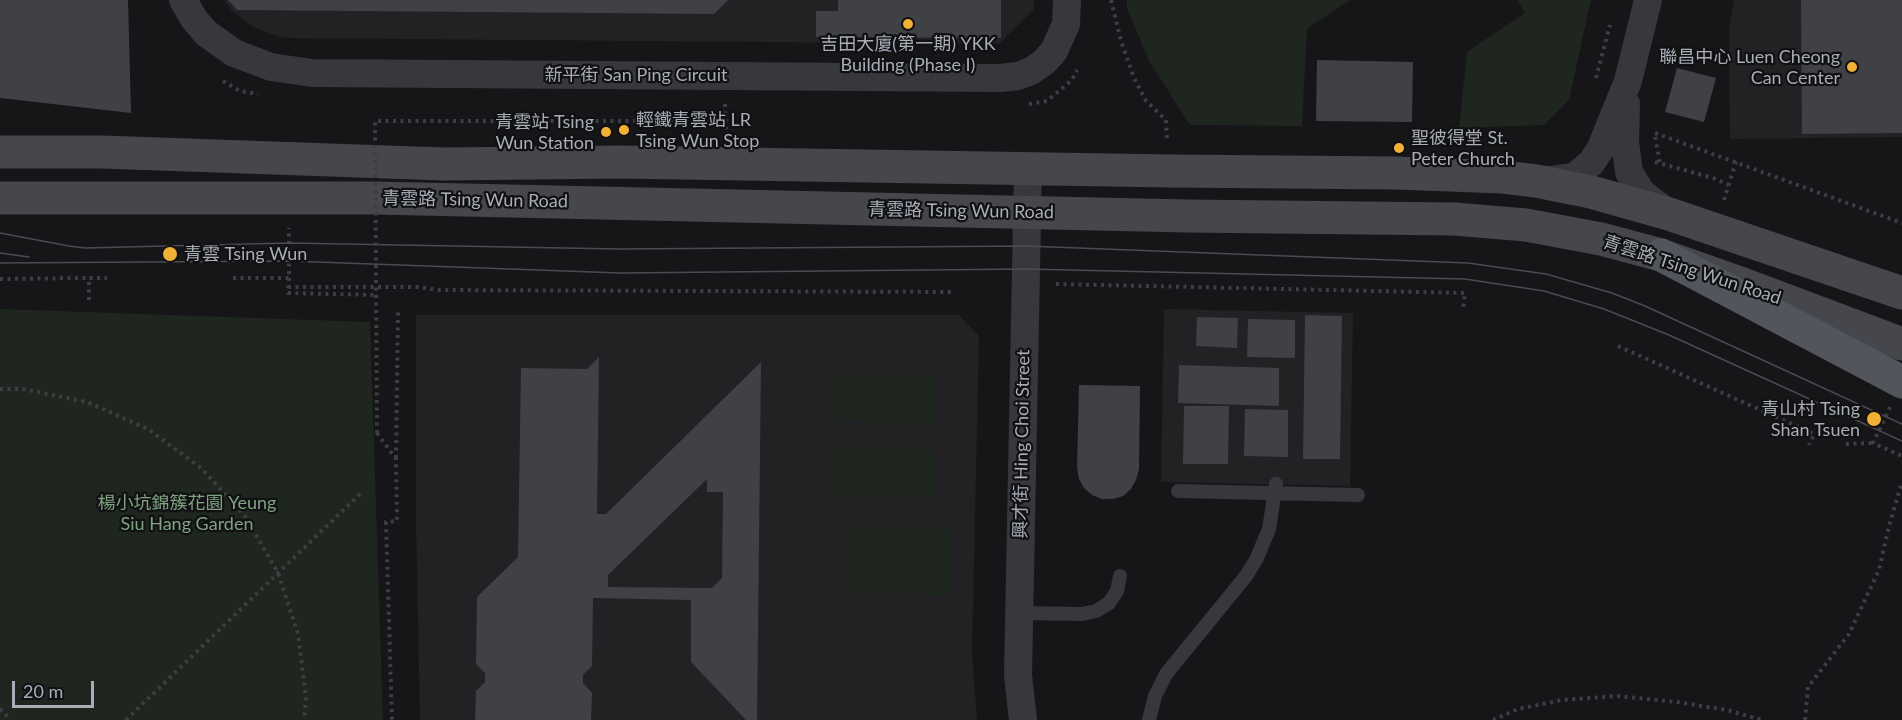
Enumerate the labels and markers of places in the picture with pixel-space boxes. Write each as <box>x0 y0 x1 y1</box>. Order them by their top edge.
marker: 吉田大廈(第一期) YKK Building (Phase I) <box>901 17 915 31</box>
place label: 吉田大廈(第一期) YKK Building (Phase I) <box>820 33 996 76</box>
place label: 聯昌中心 Luen Cheong Can Center <box>1659 46 1840 88</box>
marker: 聯昌中心 Luen Cheong Can Center <box>1845 60 1859 74</box>
place label: 輕鐵青雲站 LR Tsing Wun Stop <box>636 109 759 152</box>
place label: 青雲站 Tsing Wun Station <box>495 111 594 154</box>
marker: 輕鐵青雲站 LR Tsing Wun Stop <box>617 123 631 137</box>
marker: 青雲站 Tsing Wun Station <box>599 125 613 139</box>
place label: 聖彼得堂 St. Peter Church <box>1411 127 1515 170</box>
marker: 聖彼得堂 St. Peter Church <box>1392 141 1406 155</box>
place label: 青雲 Tsing Wun <box>184 243 307 265</box>
marker: 青雲 Tsing Wun <box>161 245 179 263</box>
place label: 青山村 Tsing Shan Tsuen <box>1761 398 1860 440</box>
marker: 青山村 Tsing Shan Tsuen <box>1865 410 1883 428</box>

